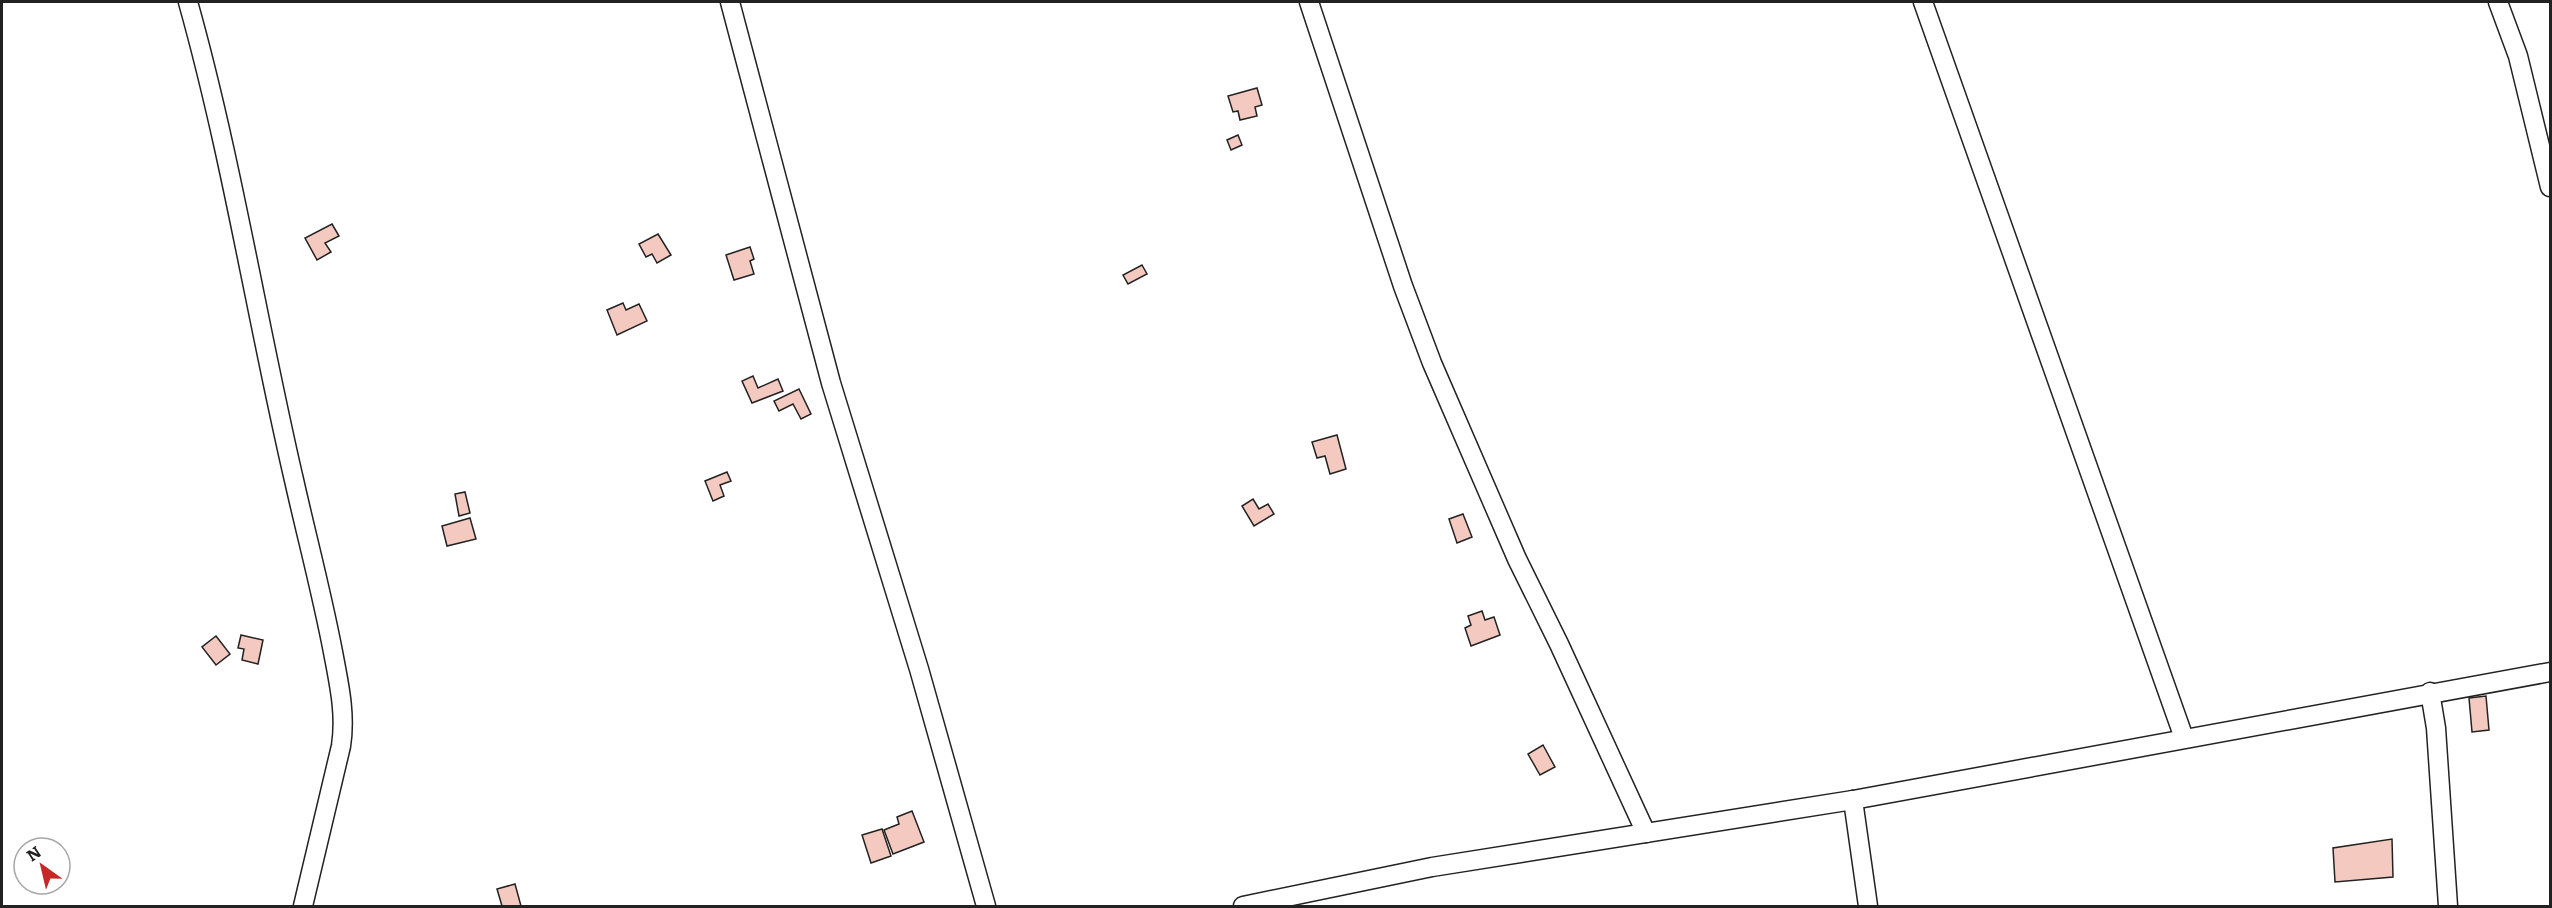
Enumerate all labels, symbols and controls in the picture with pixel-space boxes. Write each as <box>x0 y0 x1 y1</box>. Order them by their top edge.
north arrow <box>12 836 72 896</box>
text: N <box>21 839 45 866</box>

